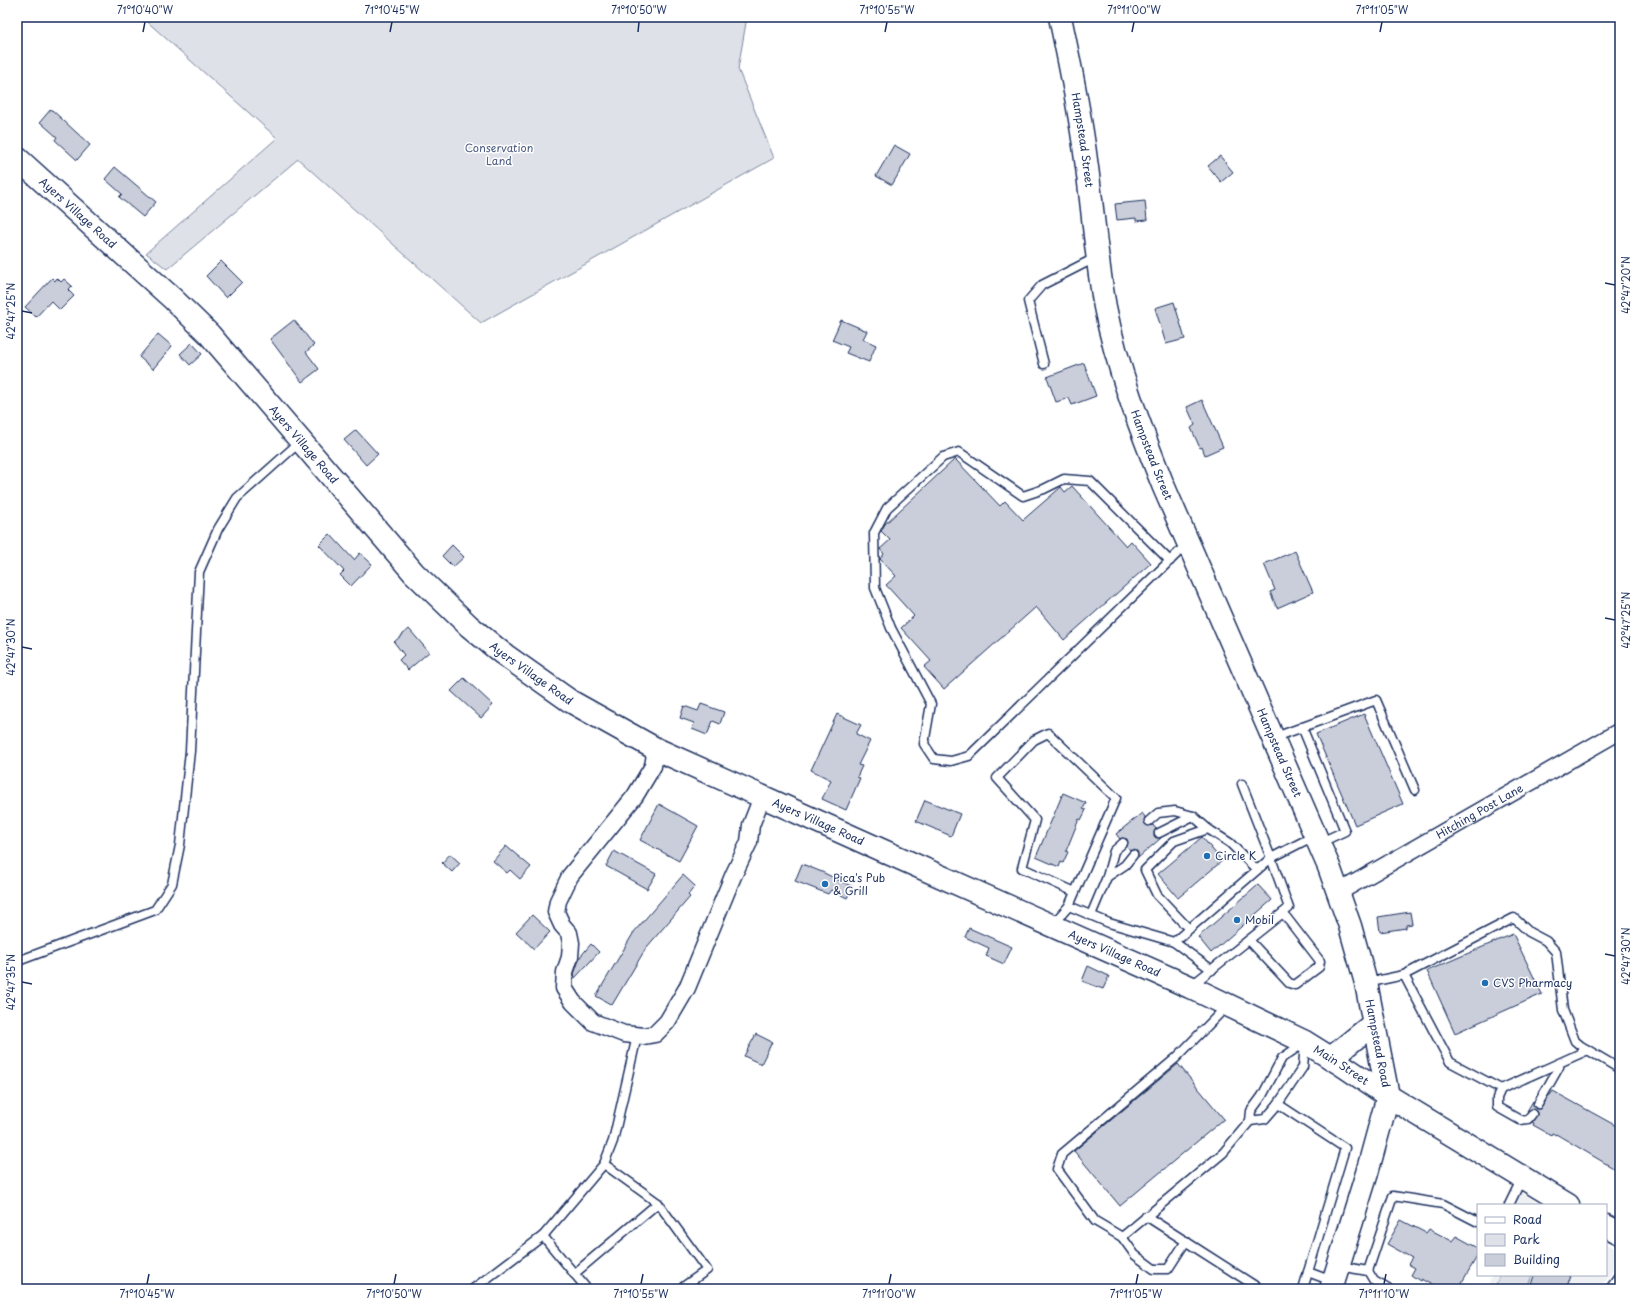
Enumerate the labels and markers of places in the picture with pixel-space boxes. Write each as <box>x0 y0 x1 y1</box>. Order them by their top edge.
place label: Circle K <box>1215 847 1257 864</box>
marker: Circle K <box>1202 851 1212 861</box>
place label: Pica's Pub & Grill <box>833 869 885 899</box>
marker: Pica's Pub & Grill <box>820 879 830 889</box>
place label: Mobil <box>1245 911 1274 928</box>
marker: Mobil <box>1232 915 1242 925</box>
place label: CVS Pharmacy <box>1493 974 1572 991</box>
marker: CVS Pharmacy <box>1480 978 1490 988</box>

